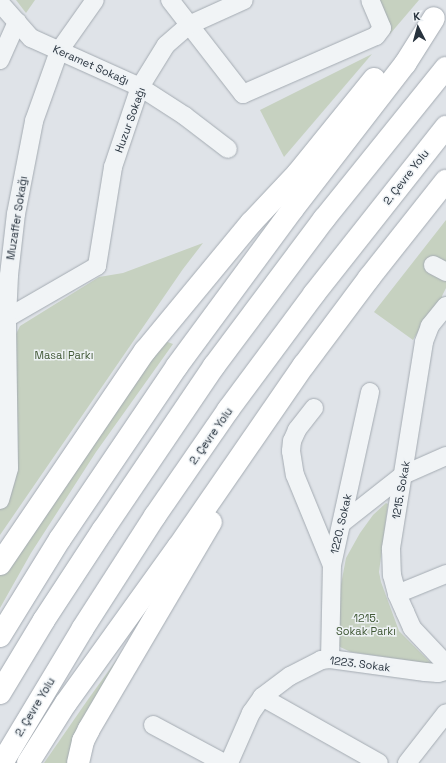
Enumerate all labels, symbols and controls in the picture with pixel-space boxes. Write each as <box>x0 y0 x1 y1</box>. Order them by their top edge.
north arrow <box>398 8 438 48</box>
text: K <box>413 9 421 23</box>
street label: Keramet Sokağı <box>51 42 131 88</box>
street label: Huzur Sokağı <box>112 85 148 155</box>
street label: 2. Çevre Yolu <box>380 147 432 207</box>
street label: Muzaffer Sokağı <box>4 175 30 261</box>
park label: Masal Parkı <box>35 348 93 362</box>
street label: 2. Çevre Yolu <box>186 405 236 467</box>
street label: 1215. Sokak <box>389 460 413 520</box>
street label: 1220. Sokak <box>328 492 354 556</box>
park label: 1215. Sokak Parkı <box>336 612 396 638</box>
street label: 1223. Sokak <box>329 654 391 674</box>
street label: 2. Çevre Yolu <box>12 675 58 739</box>

